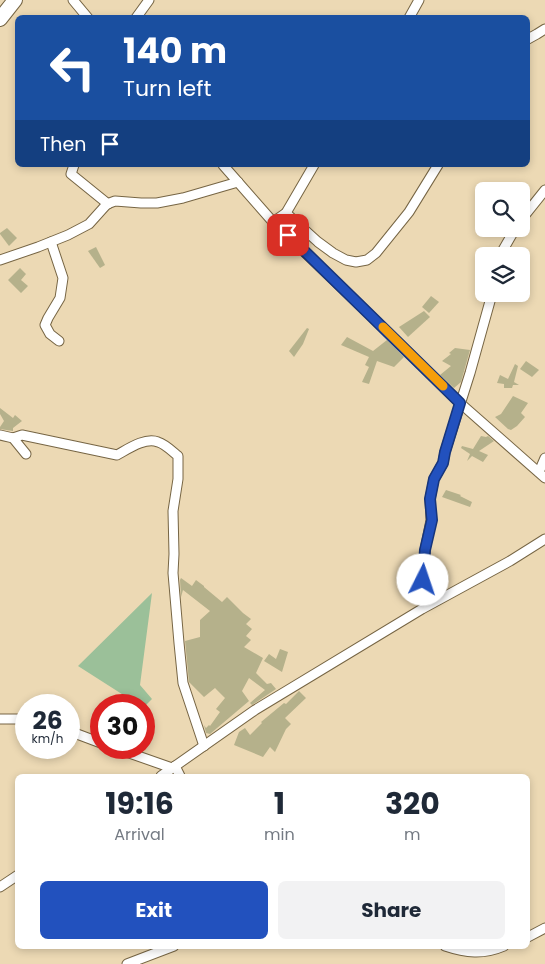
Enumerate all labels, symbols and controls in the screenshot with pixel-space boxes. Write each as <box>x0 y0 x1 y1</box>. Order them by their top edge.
text: 140 m <box>123 26 227 75</box>
icon: left <box>40 35 105 100</box>
text: Turn left <box>123 73 211 104</box>
icon: arrive <box>96 130 124 158</box>
text: Then <box>40 131 86 158</box>
map controls <box>475 182 530 302</box>
button: search <box>475 182 530 237</box>
pin <box>267 214 309 256</box>
icon: arrive <box>274 221 302 249</box>
button: layers <box>475 247 530 302</box>
position arrow <box>396 553 448 605</box>
speed limit sign: 30 <box>90 694 155 759</box>
text: 26 <box>32 703 63 738</box>
text: km/h <box>32 730 63 747</box>
text: 19:16 <box>105 782 174 825</box>
text: 1 <box>274 782 285 825</box>
text: 320 <box>385 782 440 825</box>
text: Arrival <box>114 823 165 846</box>
text: min <box>264 823 295 846</box>
text: m <box>404 823 421 846</box>
button: Exit <box>40 881 268 939</box>
button: Share <box>278 881 505 939</box>

